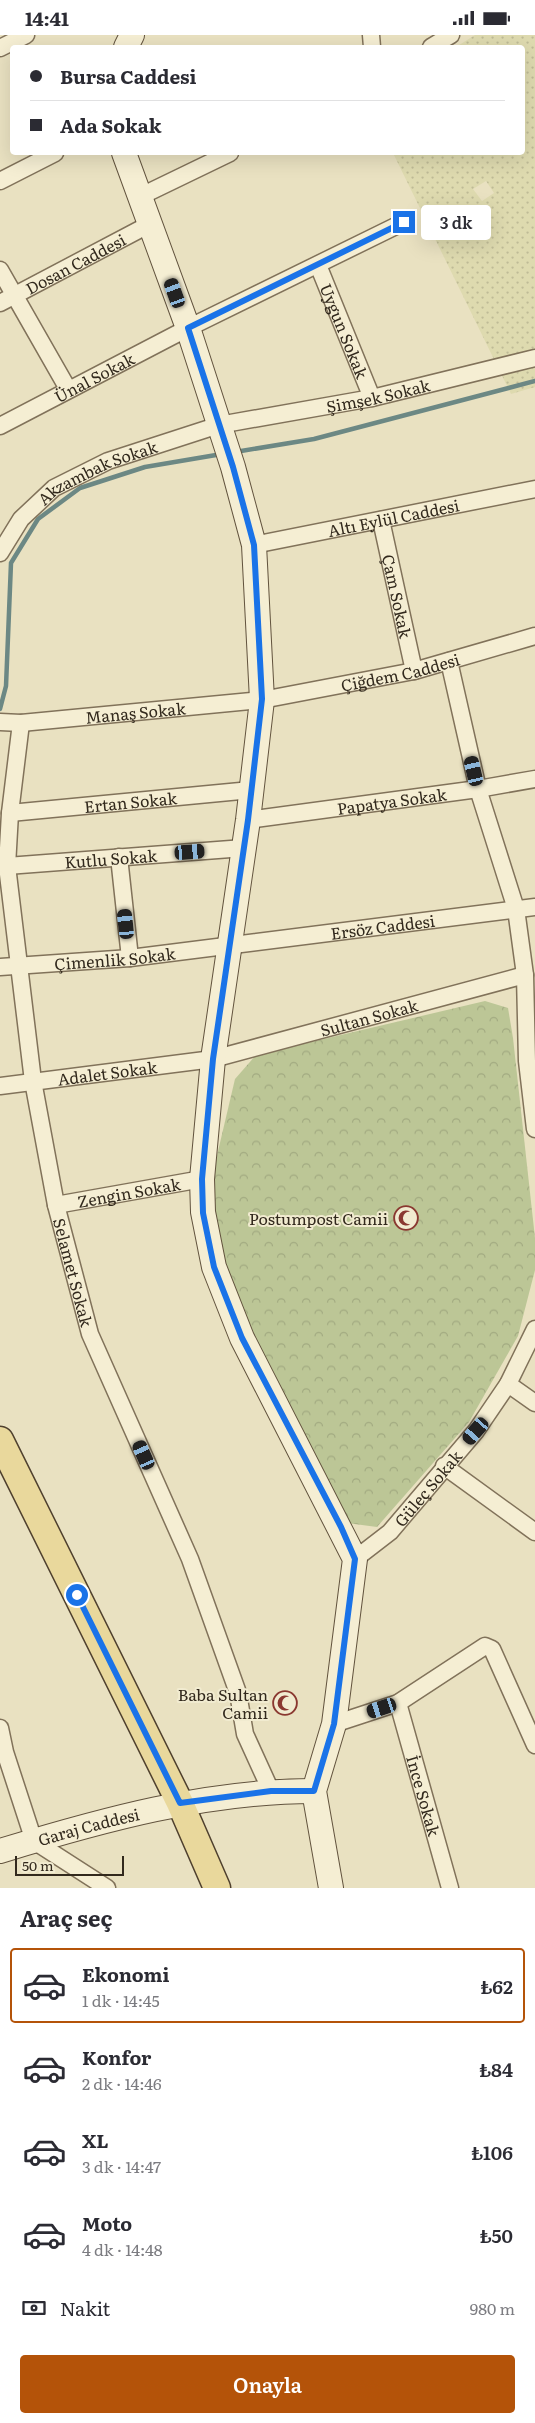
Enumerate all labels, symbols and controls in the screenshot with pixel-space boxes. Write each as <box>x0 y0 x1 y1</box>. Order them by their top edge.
text: 14:41 <box>25 4 69 32</box>
text: Bursa Caddesi <box>60 62 196 90</box>
text: Ada Sokak <box>60 111 162 139</box>
callout: 3 dk <box>422 205 492 239</box>
text: 3 dk <box>440 210 472 234</box>
route end <box>393 211 415 233</box>
street label: Dosan Caddesi <box>21 227 130 300</box>
car <box>162 276 187 310</box>
street label: Uygun Sokak <box>315 280 375 382</box>
street label: Ünal Sokak <box>50 346 138 408</box>
street label: Şimşek Sokak <box>324 372 432 418</box>
street label: Akzambak Sokak <box>31 434 160 510</box>
street label: Altı Eylül Caddesi <box>325 492 461 542</box>
street label: Çam Sokak <box>377 552 419 641</box>
street label: Çiğdem Caddesi <box>339 646 462 697</box>
street label: Manaş Sokak <box>84 695 187 729</box>
car <box>463 755 484 787</box>
street label: Papatya Sokak <box>335 781 448 820</box>
street label: Ertan Sokak <box>83 785 178 818</box>
street label: Kutlu Sokak <box>64 843 158 874</box>
car <box>174 843 205 861</box>
car <box>116 908 135 940</box>
street label: Ersöz Caddesi <box>329 908 436 945</box>
street label: Çimenlik Sokak <box>53 940 177 975</box>
street label: Sultan Sokak <box>317 992 420 1042</box>
street label: Adalet Sokak <box>56 1054 158 1091</box>
street label: Zengin Sokak <box>75 1171 182 1213</box>
mosque icon: Postumpost Camii <box>393 1205 419 1231</box>
place label: Postumpost Camii <box>249 1206 388 1230</box>
street label: Selamet Sokak <box>48 1215 100 1329</box>
car <box>460 1415 491 1447</box>
car <box>131 1438 156 1472</box>
street label: Güleç Sokak <box>388 1444 467 1531</box>
route start <box>66 1584 88 1606</box>
place label: Baba Sultan Camii <box>178 1682 268 1724</box>
mosque icon: Baba Sultan Camii <box>272 1690 298 1716</box>
car <box>365 1696 398 1720</box>
street label: İnce Sokak <box>401 1752 447 1839</box>
street label: Garaj Caddesi <box>35 1801 142 1851</box>
scale bar <box>15 1853 124 1876</box>
text: 50 m <box>22 1855 54 1875</box>
text: Araç seç <box>20 1901 112 1934</box>
text: Ekonomi <box>82 1960 169 1988</box>
icon: car <box>22 1963 67 2008</box>
text: ₺62 <box>480 1972 513 2000</box>
text: 1 dk · 14:45 <box>82 1988 160 2012</box>
text: Konfor <box>82 2043 151 2071</box>
icon: car <box>22 2046 67 2091</box>
text: ₺84 <box>479 2055 513 2083</box>
text: 2 dk · 14:46 <box>82 2071 162 2095</box>
text: XL <box>82 2126 109 2154</box>
icon: car <box>22 2129 67 2174</box>
text: ₺106 <box>471 2138 513 2166</box>
text: 3 dk · 14:47 <box>82 2154 161 2178</box>
text: Moto <box>82 2209 132 2237</box>
icon: car <box>22 2212 67 2257</box>
text: ₺50 <box>479 2221 513 2249</box>
text: 4 dk · 14:48 <box>82 2237 163 2261</box>
icon: cash <box>20 2294 48 2322</box>
text: Nakit <box>60 2294 110 2322</box>
text: 980 m <box>470 2296 515 2320</box>
button: Onayla <box>20 2355 515 2413</box>

